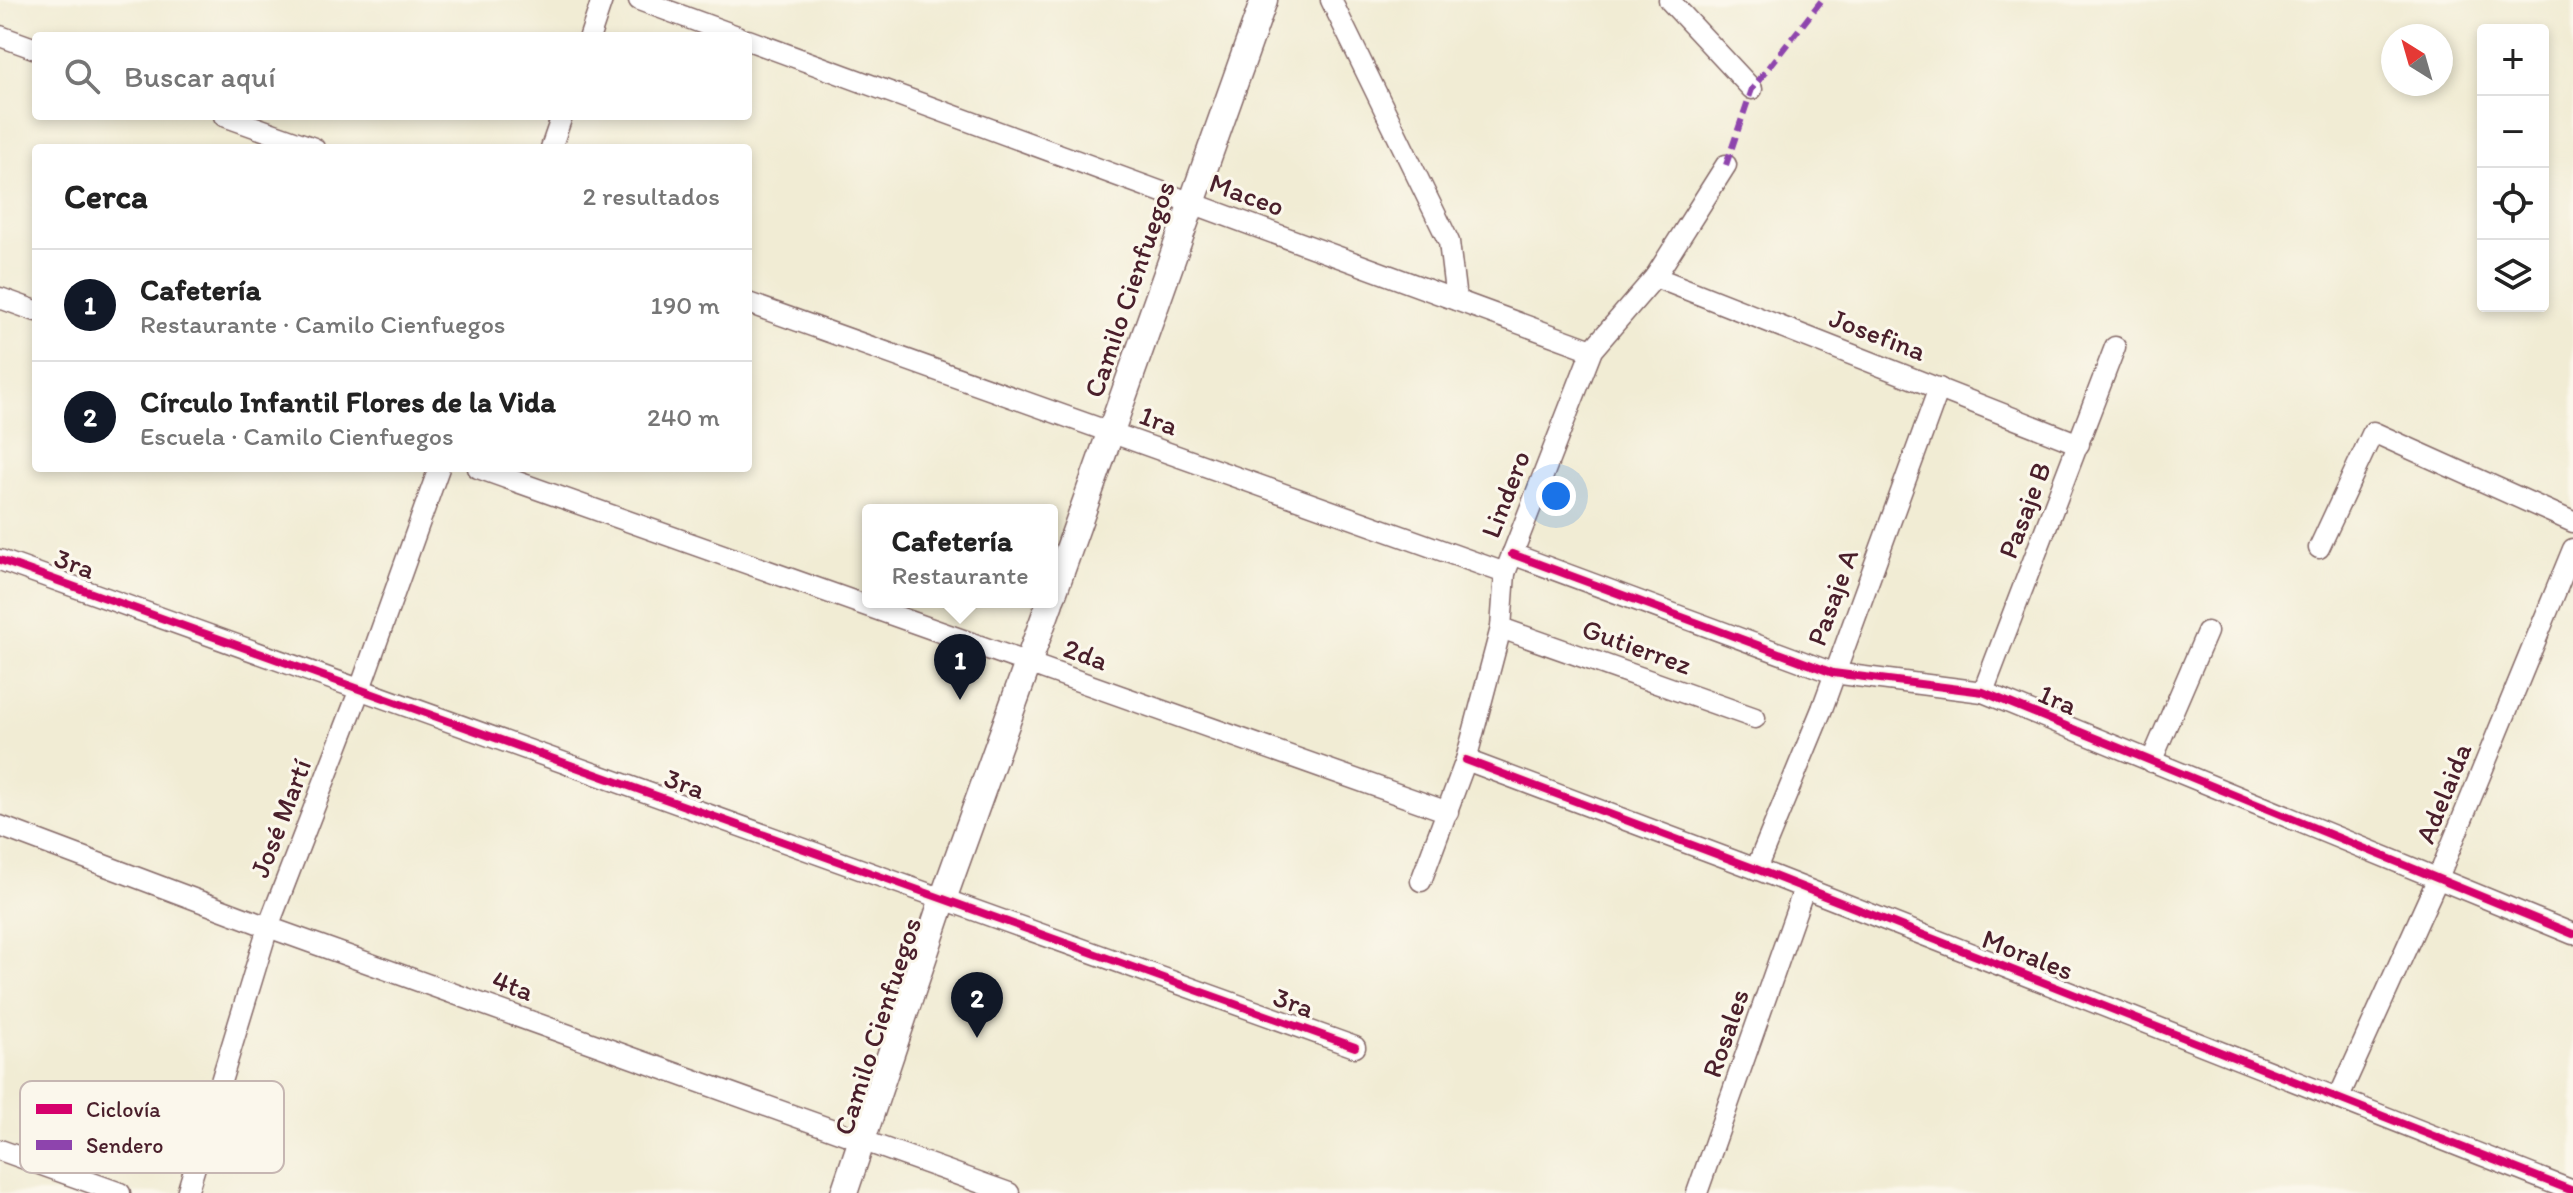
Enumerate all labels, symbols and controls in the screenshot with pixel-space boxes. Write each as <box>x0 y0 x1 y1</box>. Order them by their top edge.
north arrow <box>2381 24 2453 96</box>
map controls <box>2477 24 2549 312</box>
button: + <box>2477 24 2549 96</box>
search box <box>32 32 752 120</box>
icon: search <box>60 54 104 98</box>
text: Buscar aquí <box>124 58 276 95</box>
button: − <box>2477 96 2549 168</box>
street label: Maceo <box>1205 165 1289 223</box>
button: locate <box>2477 168 2549 240</box>
text: Cerca <box>64 176 148 217</box>
street label: Camilo Cienfuegos <box>1076 176 1182 402</box>
text: 2 resultados <box>582 180 720 212</box>
button: layers <box>2477 240 2549 312</box>
text: Cafetería <box>140 271 261 308</box>
text: 1 <box>84 289 96 321</box>
text: 190 m <box>651 289 720 321</box>
street label: Josefina <box>1825 300 1931 368</box>
text: Restaurante · Camilo Cienfuegos <box>140 308 506 340</box>
text: Círculo Infantil Flores de la Vida <box>140 383 556 420</box>
street label: 1ra <box>1135 397 1183 443</box>
text: 2 <box>83 401 97 433</box>
text: 240 m <box>647 401 720 433</box>
text: Escuela · Camilo Cienfuegos <box>140 420 454 452</box>
street label: Lindero <box>1473 446 1537 542</box>
street label: Pasaje B <box>1990 457 2058 563</box>
your location <box>1536 476 1576 516</box>
popup <box>862 504 1058 608</box>
text: Cafetería <box>891 522 1013 559</box>
street label: 3ra <box>50 540 100 586</box>
street label: Pasaje A <box>1799 544 1865 650</box>
text: Restaurante <box>891 559 1029 591</box>
street label: Gutierrez <box>1578 611 1696 681</box>
street label: 2da <box>1059 630 1113 678</box>
pin: 1 <box>934 634 986 700</box>
street label: 1ra <box>2034 676 2083 722</box>
street label: Adelaida <box>2408 737 2479 848</box>
street label: José Martí <box>242 754 318 882</box>
street label: 3ra <box>660 760 710 806</box>
street label: Camilo Cienfuegos <box>826 913 928 1139</box>
street label: Morales <box>1977 921 2079 987</box>
street label: 4ta <box>487 962 539 1008</box>
pin: 2 <box>951 972 1003 1038</box>
street label: 3ra <box>1269 979 1319 1025</box>
street label: Rosales <box>1694 984 1756 1082</box>
legend <box>20 1081 284 1173</box>
text: Ciclovía <box>86 1096 161 1123</box>
text: Sendero <box>86 1132 163 1159</box>

